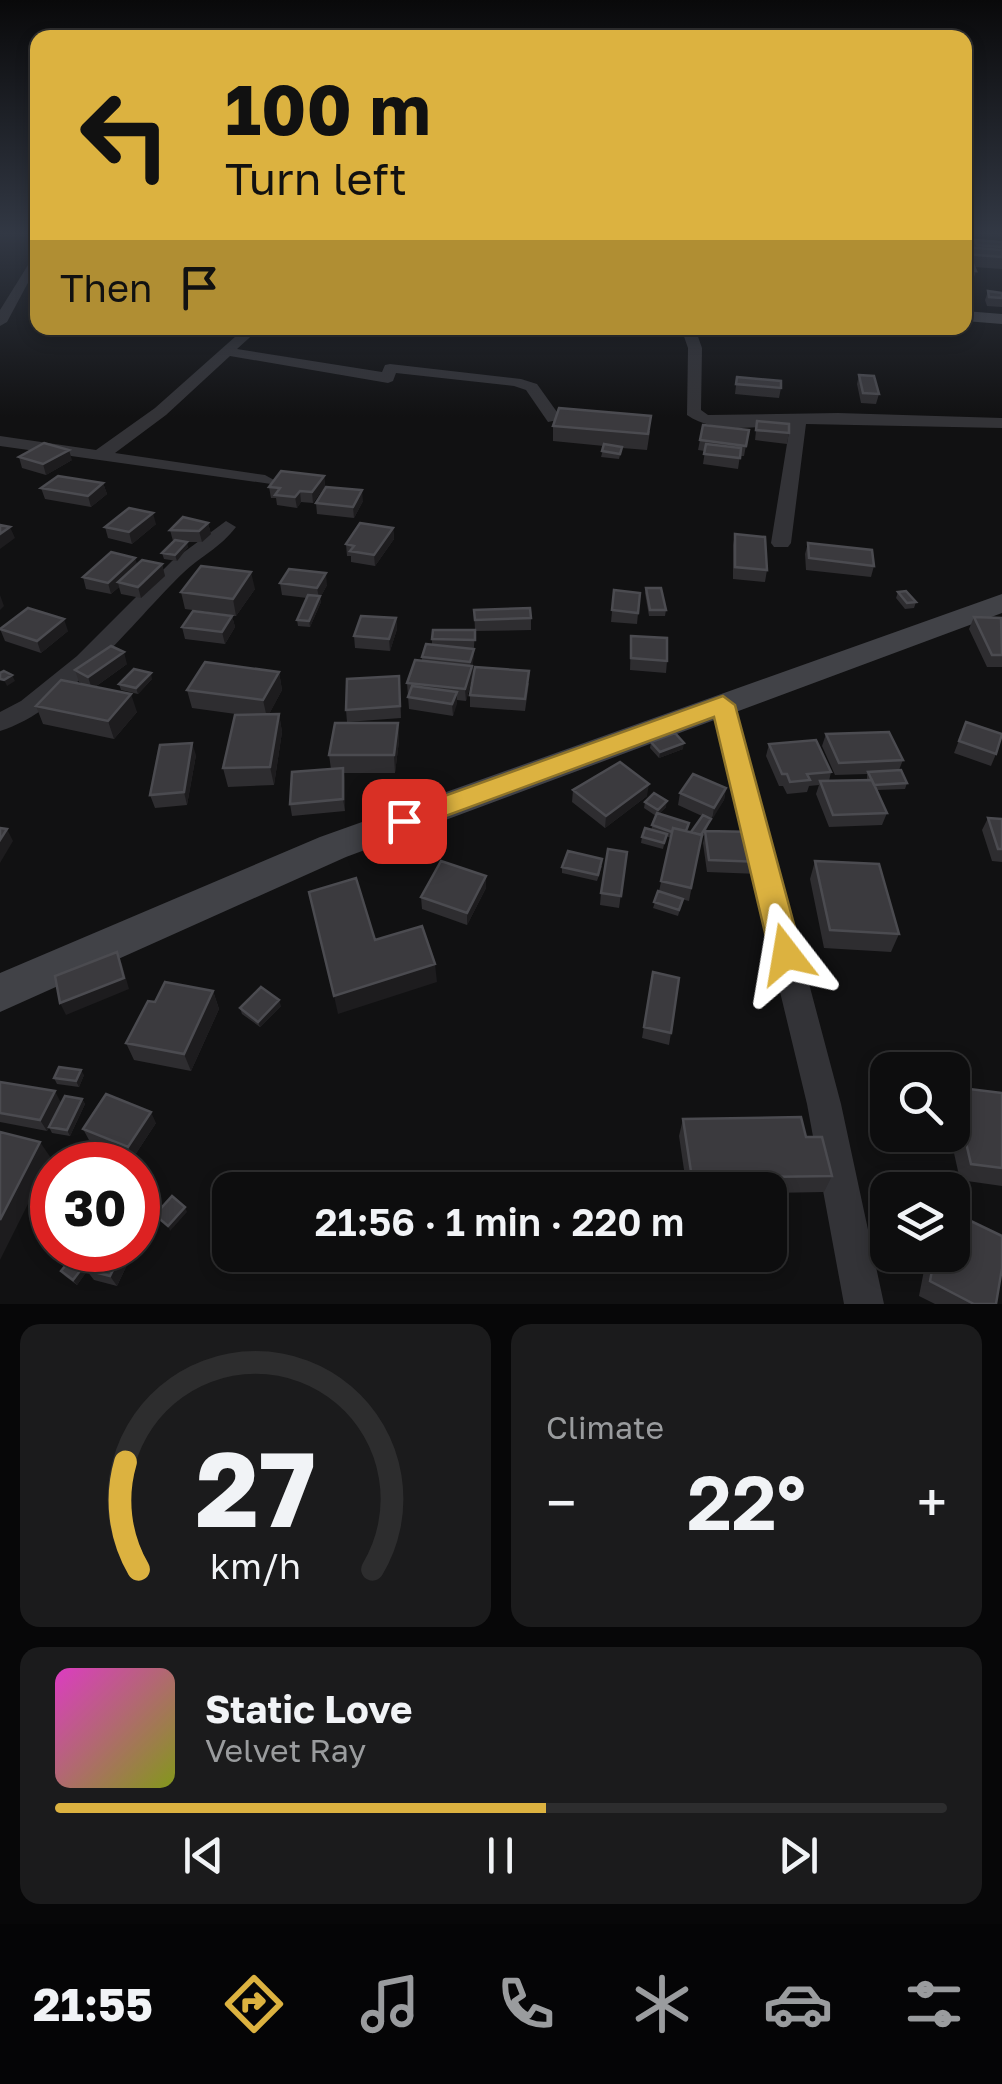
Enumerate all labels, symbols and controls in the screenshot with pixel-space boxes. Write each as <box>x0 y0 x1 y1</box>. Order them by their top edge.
text: 100 m <box>225 66 431 150</box>
icon: left <box>60 70 190 200</box>
text: Turn left <box>225 151 407 205</box>
icon: arrive <box>172 260 227 315</box>
text: Then <box>60 265 152 310</box>
pin <box>362 779 447 864</box>
icon: arrive <box>377 794 432 849</box>
position arrow <box>734 902 838 1006</box>
map controls <box>870 1052 970 1272</box>
button: search <box>870 1052 970 1152</box>
speed limit sign: 30 <box>30 1142 160 1272</box>
button: layers <box>870 1172 970 1272</box>
text: 21:56 · 1 min · 220 m <box>315 1199 684 1244</box>
text: Climate <box>546 1408 664 1446</box>
text: 27 <box>195 1425 316 1550</box>
text: 22° <box>687 1456 806 1547</box>
text: − <box>546 1469 576 1535</box>
text: + <box>917 1469 947 1535</box>
text: km/h <box>210 1544 301 1587</box>
text: Static Love <box>205 1686 412 1731</box>
text: Velvet Ray <box>205 1731 366 1769</box>
icon: previous <box>176 1828 231 1883</box>
icon: pause <box>473 1828 528 1883</box>
icon: next <box>771 1828 826 1883</box>
icon: directions <box>219 1969 289 2039</box>
icon: music <box>355 1969 425 2039</box>
icon: phone <box>491 1969 561 2039</box>
icon: climate <box>627 1969 697 2039</box>
icon: car <box>763 1969 833 2039</box>
icon: filters <box>899 1969 969 2039</box>
text: 21:55 <box>33 1977 153 2031</box>

